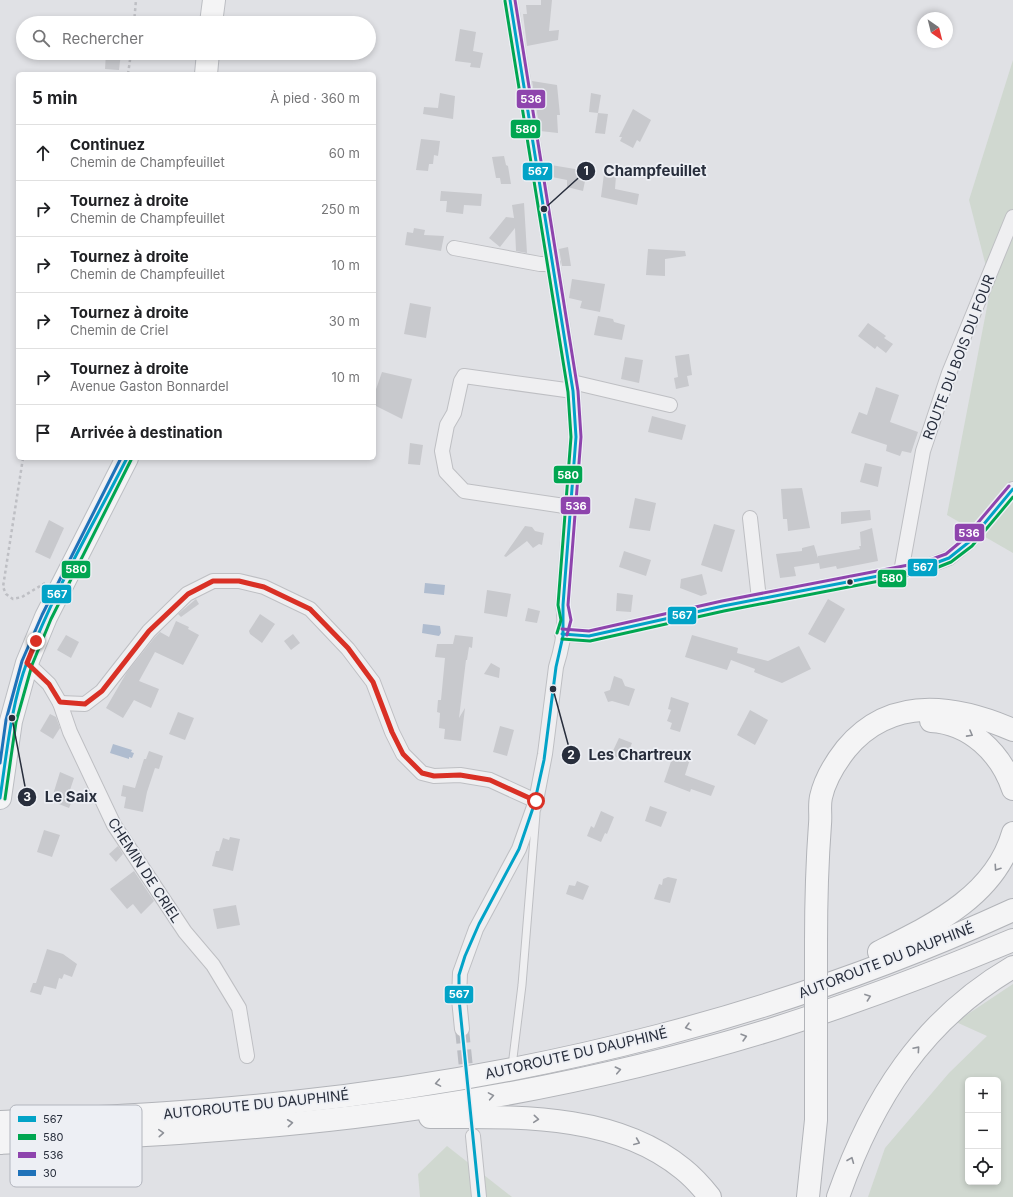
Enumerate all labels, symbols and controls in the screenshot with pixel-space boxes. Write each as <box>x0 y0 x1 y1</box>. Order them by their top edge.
north arrow <box>917 12 953 48</box>
search box <box>16 16 376 60</box>
icon: search <box>30 27 52 49</box>
text: Rechercher <box>62 29 144 48</box>
text: 5 min <box>32 88 78 108</box>
line badge: 536 <box>516 89 546 109</box>
text: À pied · 360 m <box>270 90 360 106</box>
text: 536 <box>520 92 542 106</box>
line badge: 580 <box>510 119 541 139</box>
text: 580 <box>515 122 537 136</box>
text: Continuez <box>70 135 145 154</box>
icon: ahead <box>32 142 54 164</box>
text: 60 m <box>329 145 360 161</box>
text: Chemin de Champfeuillet <box>70 154 225 170</box>
callout: Champfeuillet <box>576 157 714 184</box>
text: Champfeuillet <box>604 161 707 180</box>
line badge: 567 <box>522 162 553 181</box>
text: 1 <box>583 163 589 178</box>
text: 567 <box>528 164 548 178</box>
text: Tournez à droite <box>70 191 189 210</box>
icon: right <box>32 198 54 220</box>
text: 250 m <box>321 201 360 217</box>
text: Chemin de Champfeuillet <box>70 210 225 226</box>
text: Tournez à droite <box>70 247 189 266</box>
icon: right <box>32 254 54 276</box>
text: 10 m <box>331 257 360 273</box>
text: Chemin de Champfeuillet <box>70 266 225 282</box>
street label: ROUTE DU BOIS DU FOUR <box>919 272 997 442</box>
text: Tournez à droite <box>70 303 189 322</box>
icon: right <box>32 310 54 332</box>
text: 30 m <box>329 313 360 329</box>
text: Chemin de Criel <box>70 322 168 338</box>
text: Tournez à droite <box>70 359 189 378</box>
icon: right <box>32 366 54 388</box>
text: 10 m <box>331 369 360 385</box>
text: Avenue Gaston Bonnardel <box>70 378 229 394</box>
icon: arrive <box>32 422 54 444</box>
text: Arrivée à destination <box>70 423 223 442</box>
line badge: 580 <box>553 465 583 484</box>
text: 580 <box>557 468 579 482</box>
line badge: 536 <box>560 496 591 515</box>
text: 536 <box>565 499 587 513</box>
line badge: 536 <box>954 523 985 542</box>
text: 536 <box>958 526 980 540</box>
line badge: 567 <box>907 558 938 577</box>
line badge: 580 <box>61 560 91 579</box>
text: 567 <box>913 560 933 574</box>
text: 580 <box>65 562 87 576</box>
line badge: 580 <box>877 569 907 588</box>
text: 580 <box>881 571 903 585</box>
unlabelled marker <box>845 577 855 587</box>
line badge: 567 <box>41 584 72 604</box>
text: 567 <box>47 587 67 601</box>
line badge: 567 <box>667 606 697 625</box>
text: 567 <box>672 608 692 622</box>
route end <box>27 632 45 650</box>
one-way arrow <box>966 729 973 736</box>
callout: Les Chartreux <box>561 742 700 769</box>
text: Les Chartreux <box>588 745 692 764</box>
text: 2 <box>567 747 575 762</box>
callout: Le Saix <box>17 784 105 811</box>
text: Le Saix <box>45 787 97 806</box>
text: 3 <box>23 789 31 804</box>
route start <box>527 792 545 810</box>
street label: CHEMIN DE CRIEL <box>105 814 185 926</box>
one-way arrow <box>994 863 1001 870</box>
street label: AUTOROUTE DU DAUPHINÉ <box>796 919 976 1001</box>
line badge: 567 <box>444 985 474 1004</box>
text: 567 <box>449 987 469 1001</box>
one-way arrow <box>864 993 871 1001</box>
one-way arrow <box>684 1023 691 1031</box>
street label: AUTOROUTE DU DAUPHINÉ <box>483 1024 669 1082</box>
one-way arrow <box>740 1033 747 1042</box>
one-way arrow <box>912 1046 920 1054</box>
one-way arrow <box>615 1066 621 1074</box>
map controls <box>965 1077 1001 1185</box>
button: + <box>965 1077 1001 1113</box>
one-way arrow <box>435 1078 441 1086</box>
street label: AUTOROUTE DU DAUPHINÉ <box>162 1086 350 1122</box>
one-way arrow <box>488 1092 494 1100</box>
legend <box>10 1105 142 1187</box>
text: 567 <box>43 1112 63 1126</box>
button: − <box>965 1113 1001 1149</box>
one-way arrow <box>533 1114 539 1123</box>
one-way arrow <box>287 1119 294 1128</box>
one-way arrow <box>158 1129 164 1138</box>
text: 580 <box>43 1130 63 1144</box>
one-way arrow <box>632 1137 640 1145</box>
text: 536 <box>43 1148 63 1162</box>
button: locate <box>965 1149 1001 1185</box>
one-way arrow <box>847 1157 855 1164</box>
text: 30 <box>43 1166 57 1180</box>

